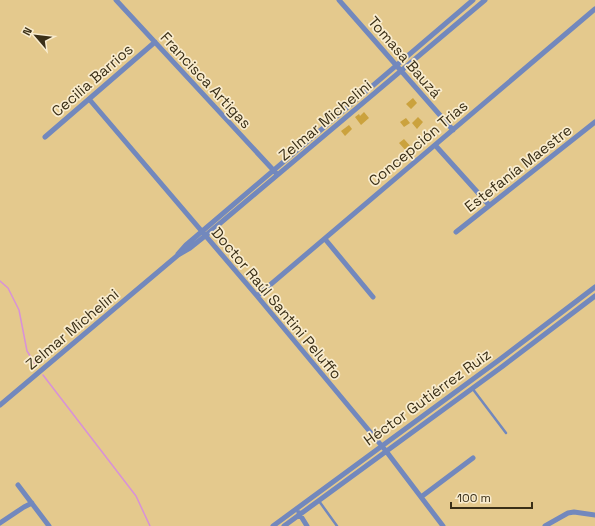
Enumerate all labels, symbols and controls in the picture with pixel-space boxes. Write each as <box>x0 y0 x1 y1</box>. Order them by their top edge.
street label: Tomasa Bauzá <box>364 12 446 102</box>
north arrow <box>16 16 56 56</box>
text: N <box>19 25 35 38</box>
street label: Francisca Artigas <box>156 28 256 132</box>
street label: Cecilia Barrios <box>47 39 137 121</box>
street label: Zelmar Michelini <box>274 75 376 165</box>
street label: Concepción Trias <box>365 96 472 190</box>
street label: Estefanía Maestre <box>461 120 576 216</box>
street label: Doctor Raúl Santini Peluffo <box>208 223 346 383</box>
street label: Zelmar Michelini <box>21 284 123 374</box>
street label: Héctor Gutiérrez Ruiz <box>360 344 494 450</box>
scale bar <box>451 484 532 510</box>
text: 100 m <box>457 490 491 506</box>

